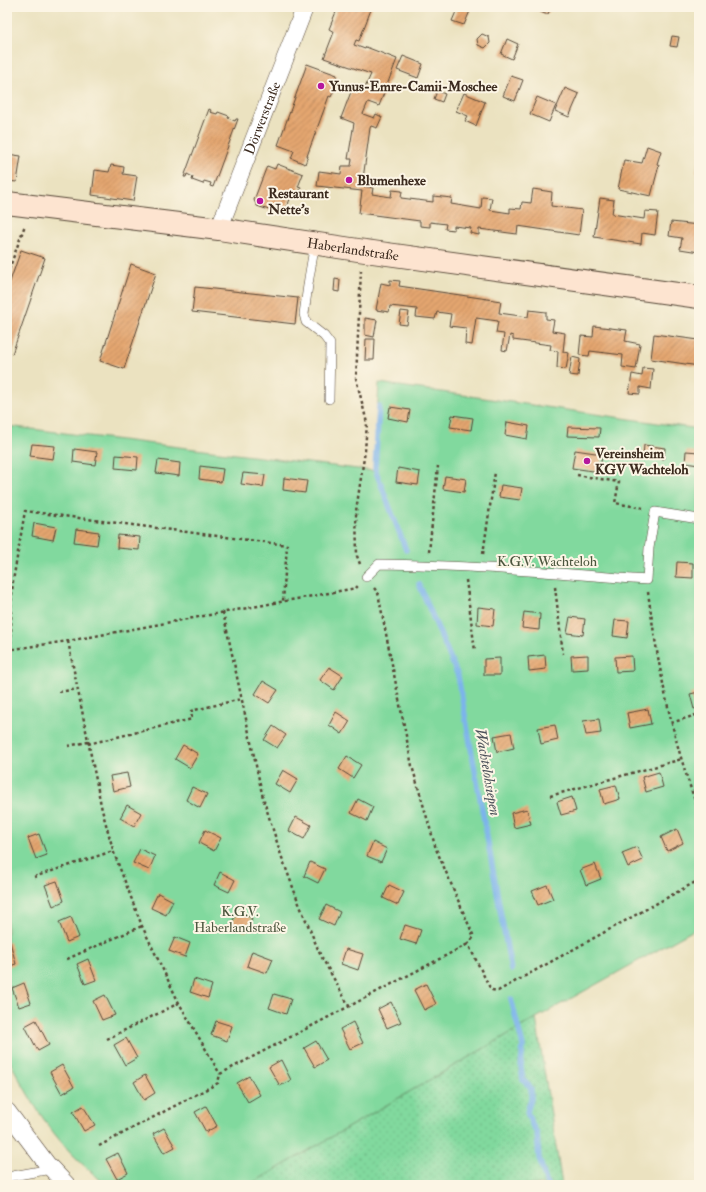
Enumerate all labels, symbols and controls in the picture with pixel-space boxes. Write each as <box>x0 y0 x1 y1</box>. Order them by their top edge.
place label: Yunus-Emre-Camii-Moschee <box>328 78 498 95</box>
street label: Dörwerstraße <box>241 79 284 157</box>
marker: Yunus-Emre-Camii-Moschee <box>316 81 326 91</box>
place label: Blumenhexe <box>357 172 426 189</box>
marker: Blumenhexe <box>344 175 354 185</box>
place label: Restaurant Nette's <box>267 185 329 218</box>
marker: Restaurant Nette's <box>255 196 265 206</box>
street label: Haberlandstraße <box>306 234 400 265</box>
place label: Vereinsheim KGV Wachteloh <box>594 445 689 478</box>
marker: Vereinsheim KGV Wachteloh <box>582 456 592 466</box>
park label: K.G.V. Wachteloh <box>497 553 598 570</box>
water label: Wachtelohsiepen <box>470 727 505 817</box>
park label: K.G.V. Haberlandstraße <box>194 903 286 936</box>

